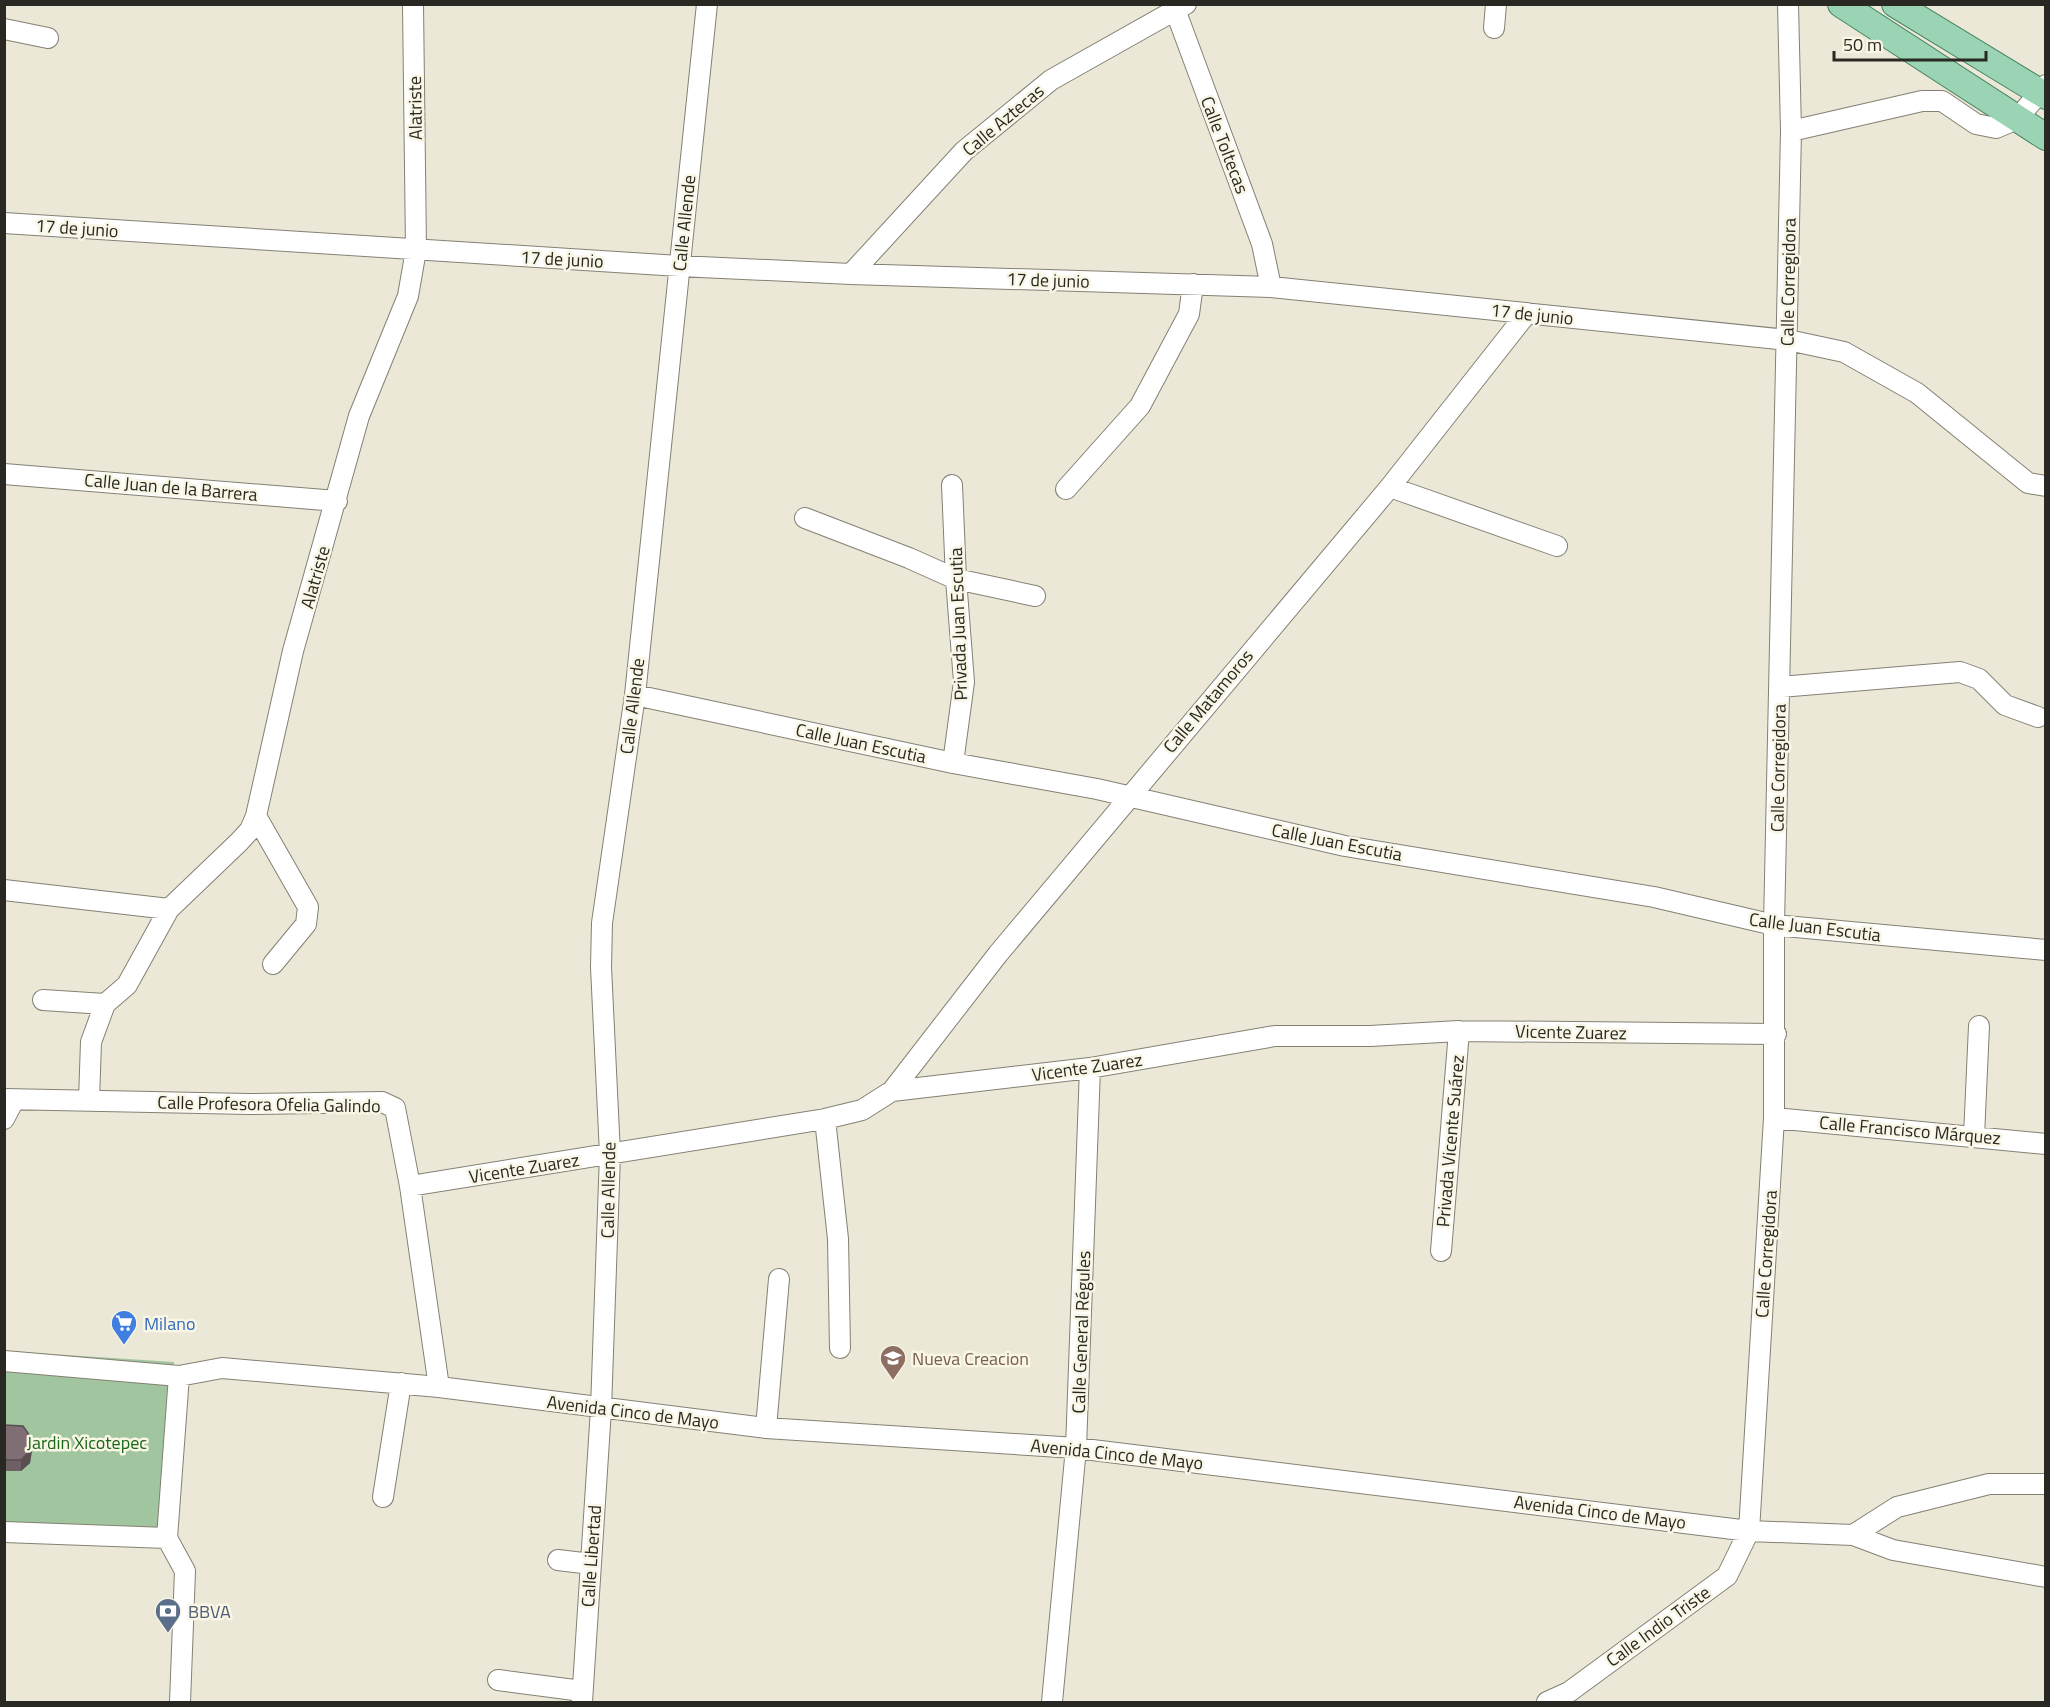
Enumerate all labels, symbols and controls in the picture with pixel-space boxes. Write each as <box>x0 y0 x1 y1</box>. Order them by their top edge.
scale bar <box>1834 24 1986 62</box>
text: 50 m <box>1843 31 1882 58</box>
street label: Alatriste <box>401 76 429 140</box>
street label: Calle Aztecas <box>956 78 1050 162</box>
street label: Calle Toltecas <box>1194 92 1256 198</box>
street label: Calle Allende <box>666 174 702 272</box>
street label: 17 de junio <box>35 212 119 244</box>
street label: Calle Corregidora <box>1773 218 1803 346</box>
street label: 17 de junio <box>520 243 604 275</box>
street label: 17 de junio <box>1006 265 1090 295</box>
street label: 17 de junio <box>1489 296 1575 332</box>
street label: Calle Juan de la Barrera <box>83 466 259 508</box>
street label: Alatriste <box>293 542 337 612</box>
street label: Privada Juan Escutia <box>942 547 974 701</box>
street label: Calle Matamoros <box>1156 643 1260 759</box>
street label: Calle Allende <box>613 656 651 756</box>
street label: Calle Corregidora <box>1763 704 1793 832</box>
street label: Calle Juan Escutia <box>793 716 929 770</box>
street label: Calle Juan Escutia <box>1269 816 1405 868</box>
street label: Calle Juan Escutia <box>1748 906 1882 948</box>
street label: Vicente Zuarez <box>1515 1018 1627 1046</box>
street label: Vicente Zuarez <box>1030 1046 1144 1088</box>
street label: Privada Vicente Suárez <box>1429 1054 1471 1228</box>
street label: Calle Profesora Ofelia Galindo <box>157 1089 381 1119</box>
street label: Calle Francisco Márquez <box>1818 1109 2002 1151</box>
street label: Calle Allende <box>594 1141 622 1239</box>
street label: Vicente Zuarez <box>467 1146 581 1190</box>
street label: Calle Corregidora <box>1748 1189 1784 1319</box>
street label: Calle General Régules <box>1065 1250 1097 1414</box>
supermarket icon: Milano <box>109 1308 139 1346</box>
place label: Milano <box>144 1310 195 1337</box>
school or university icon: Nueva Creacion <box>878 1343 908 1381</box>
place label: Nueva Creacion <box>912 1345 1029 1372</box>
street label: Avenida Cinco de Mayo <box>545 1388 721 1436</box>
park label: Jardin Xicotepec <box>27 1429 147 1456</box>
street label: Avenida Cinco de Mayo <box>1029 1432 1205 1476</box>
street label: Avenida Cinco de Mayo <box>1512 1488 1688 1536</box>
street label: Calle Libertad <box>574 1504 608 1608</box>
street label: Calle Indio Triste <box>1600 1579 1716 1673</box>
bank icon: BBVA <box>153 1596 183 1634</box>
place label: BBVA <box>188 1598 231 1625</box>

